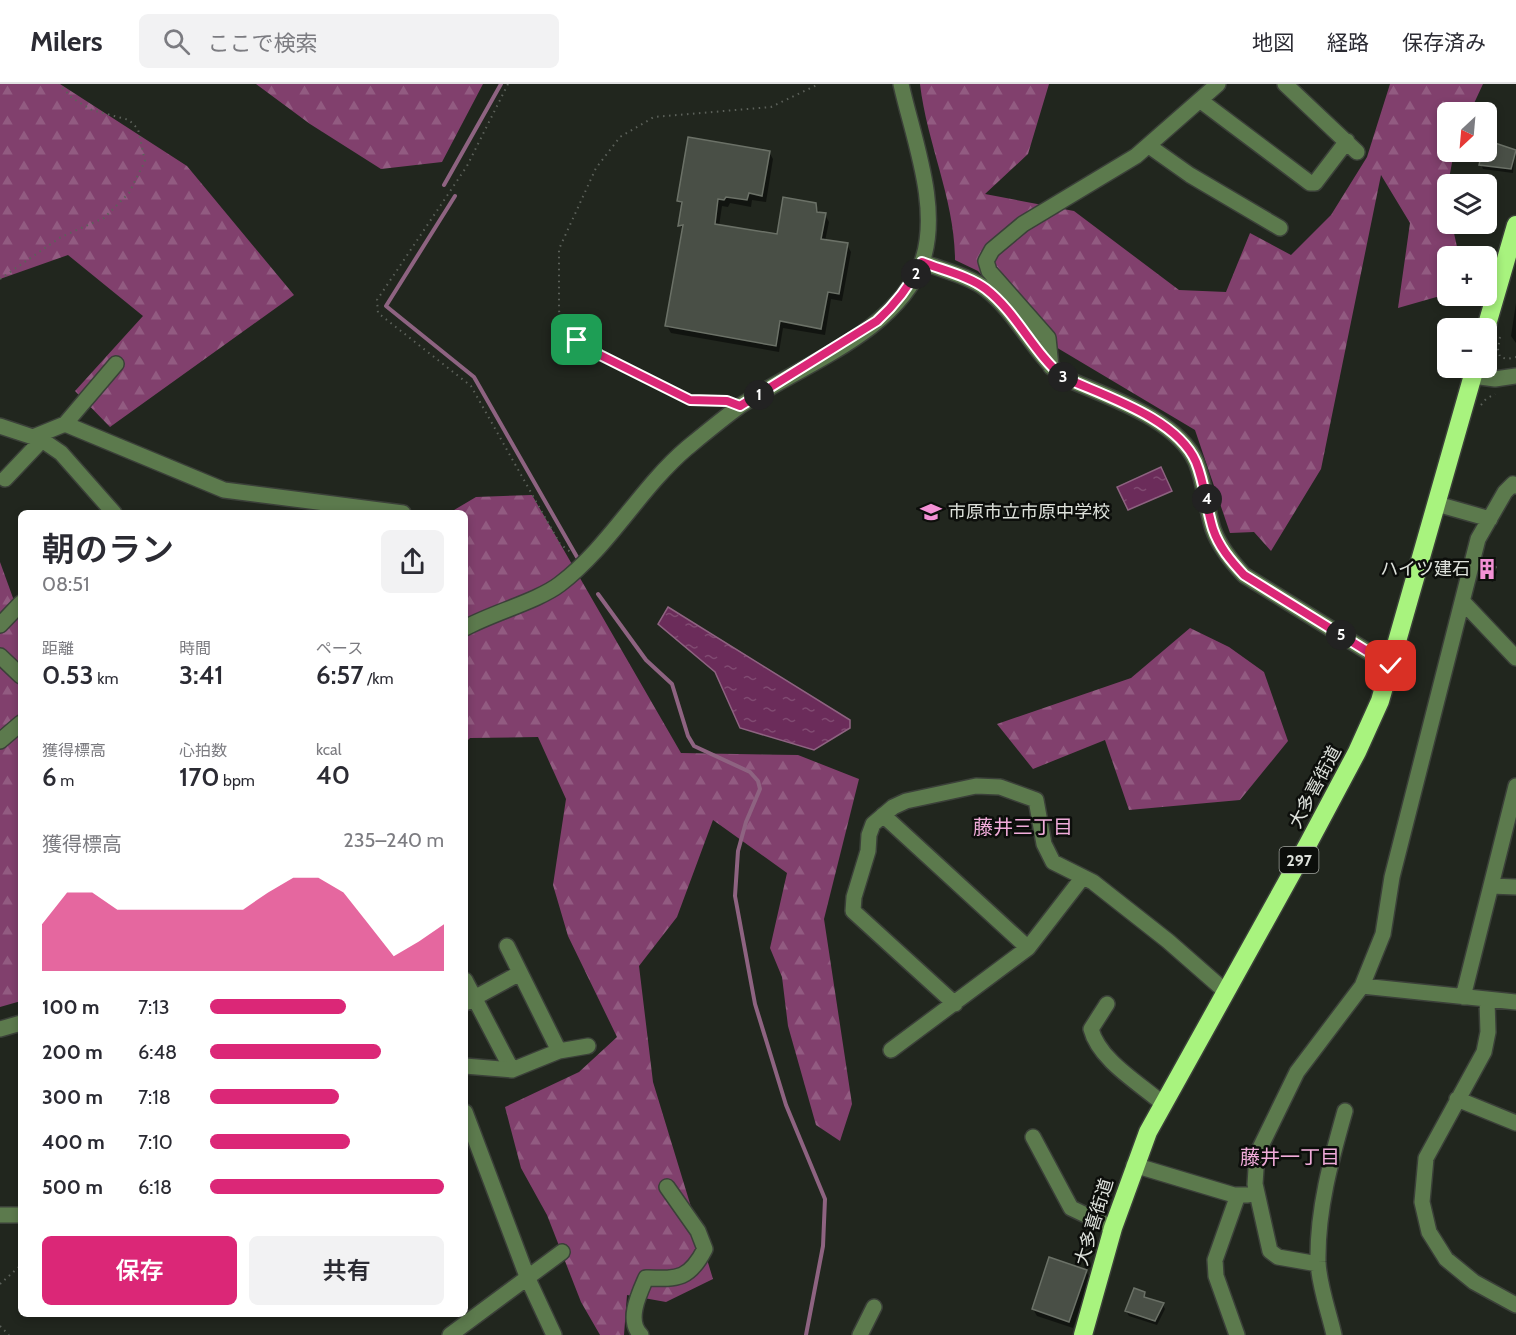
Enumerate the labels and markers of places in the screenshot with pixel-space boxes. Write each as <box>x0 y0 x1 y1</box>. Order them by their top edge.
pin: 2 <box>901 259 931 289</box>
pin <box>551 314 602 365</box>
pin: 3 <box>1048 362 1078 392</box>
pin: 1 <box>744 380 774 410</box>
pin: 4 <box>1192 484 1222 514</box>
school or university icon: 市原市立市原中学校 <box>919 500 943 524</box>
place label: 市原市立市原中学校 <box>948 501 1110 523</box>
building icon: ハイツ建石 <box>1475 557 1499 581</box>
place label: ハイツ建石 <box>1380 558 1470 580</box>
pin: 5 <box>1326 620 1356 650</box>
pin <box>1365 640 1416 691</box>

